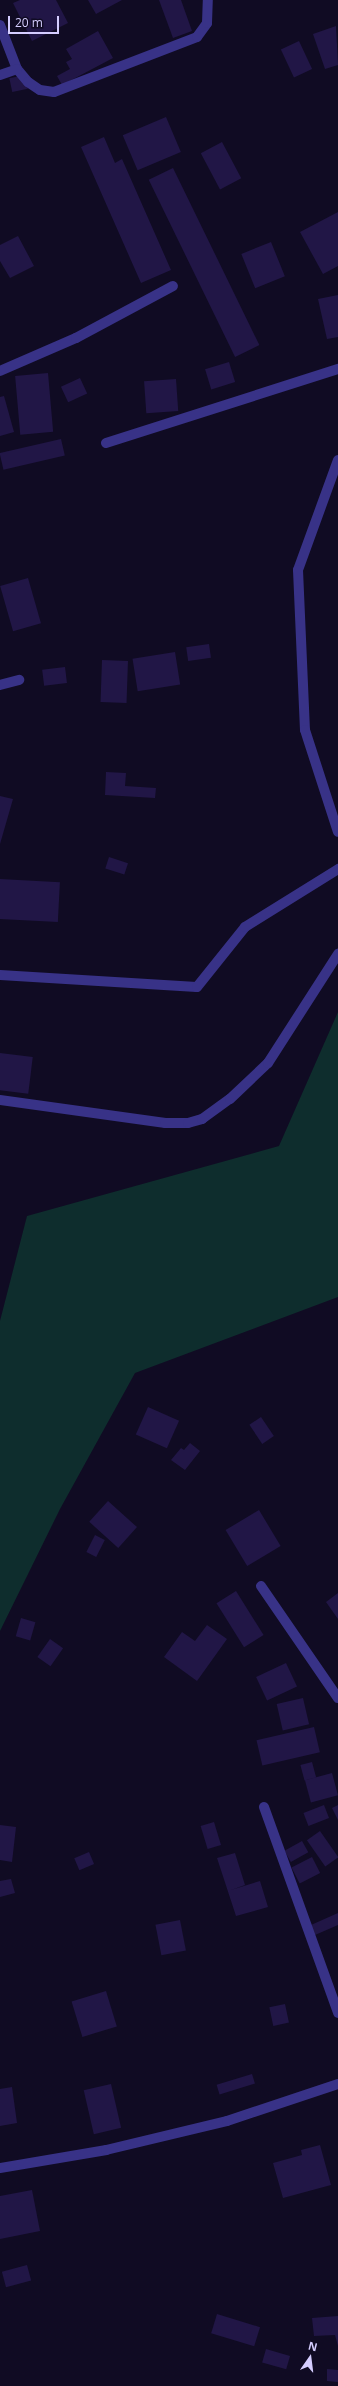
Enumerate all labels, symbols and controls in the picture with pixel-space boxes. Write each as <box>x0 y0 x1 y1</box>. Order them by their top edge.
scale bar <box>10 8 61 34</box>
text: 20 m <box>15 14 43 31</box>
north arrow <box>290 2338 330 2378</box>
text: N <box>307 2338 319 2354</box>

